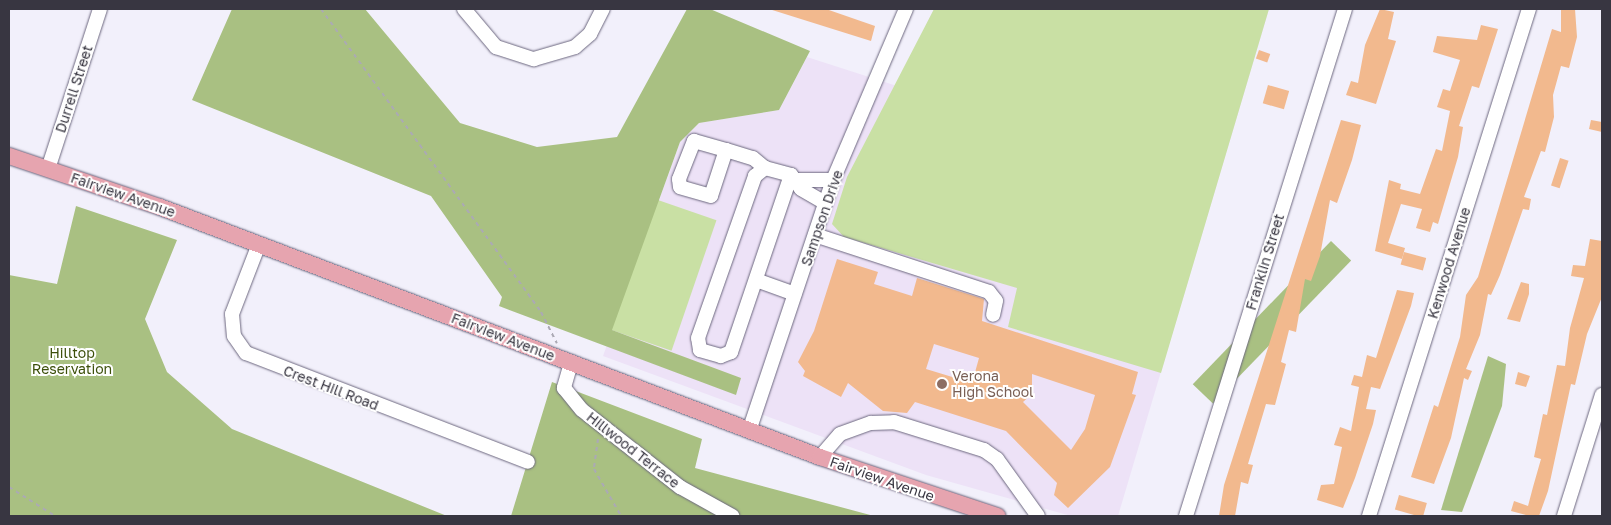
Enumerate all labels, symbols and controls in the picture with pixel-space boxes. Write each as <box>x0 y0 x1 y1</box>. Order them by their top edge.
street label: Durrell Street <box>52 43 96 135</box>
street label: Sampson Drive <box>798 168 846 268</box>
street label: Fairview Avenue <box>69 169 177 221</box>
street label: Kenwood Avenue <box>1424 205 1474 321</box>
street label: Franklin Street <box>1242 212 1288 312</box>
street label: Fairview Avenue <box>449 310 557 364</box>
park label: Hilltop Reservation <box>32 345 112 378</box>
street label: Crest Hill Road <box>281 362 381 414</box>
place label: Verona High School <box>952 368 1034 401</box>
marker: Verona High School <box>936 378 948 390</box>
street label: Hillwood Terrace <box>583 409 683 491</box>
street label: Fairview Avenue <box>828 453 936 505</box>

